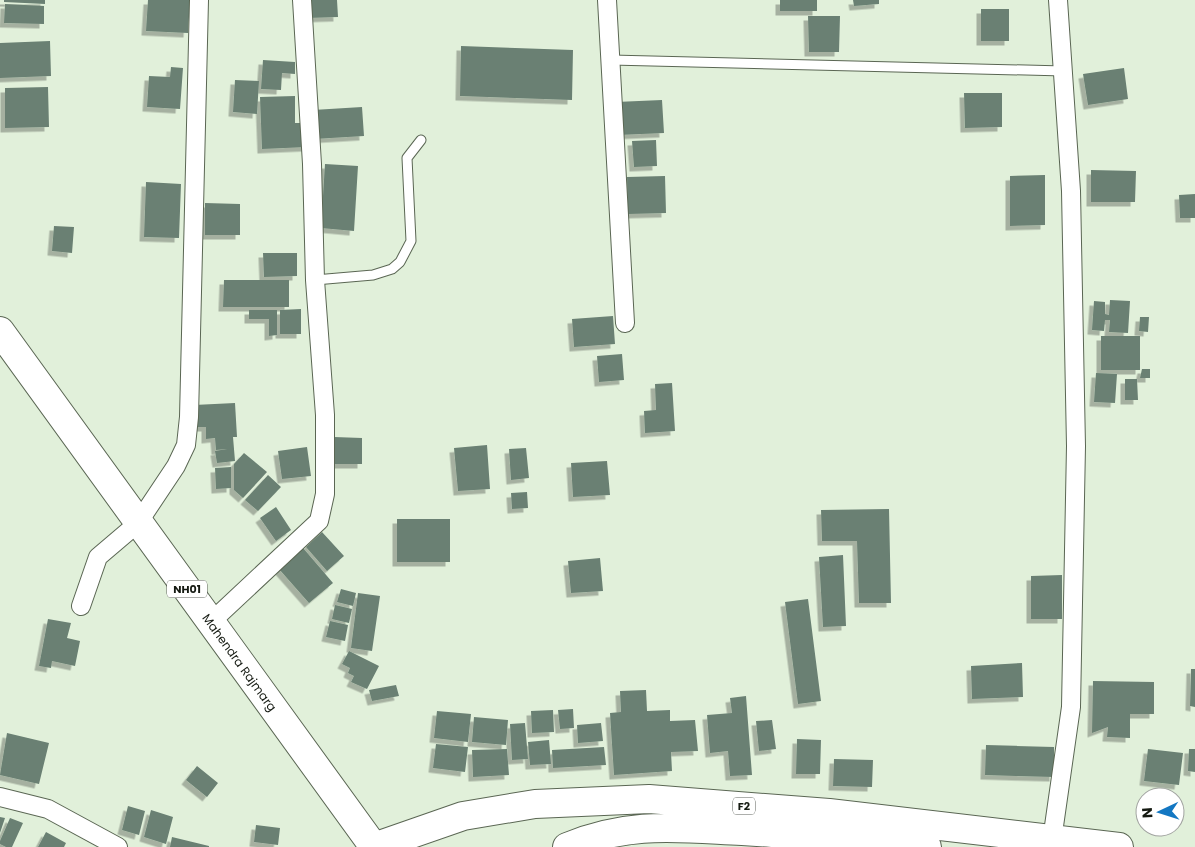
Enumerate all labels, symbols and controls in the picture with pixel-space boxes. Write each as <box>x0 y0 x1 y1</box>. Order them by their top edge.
road number: NH01 <box>167 580 207 598</box>
street label: Mahendra Rajmarg <box>199 610 281 714</box>
north arrow <box>1135 787 1185 837</box>
road number: F2 <box>733 798 755 814</box>
text: N <box>1137 807 1157 819</box>

